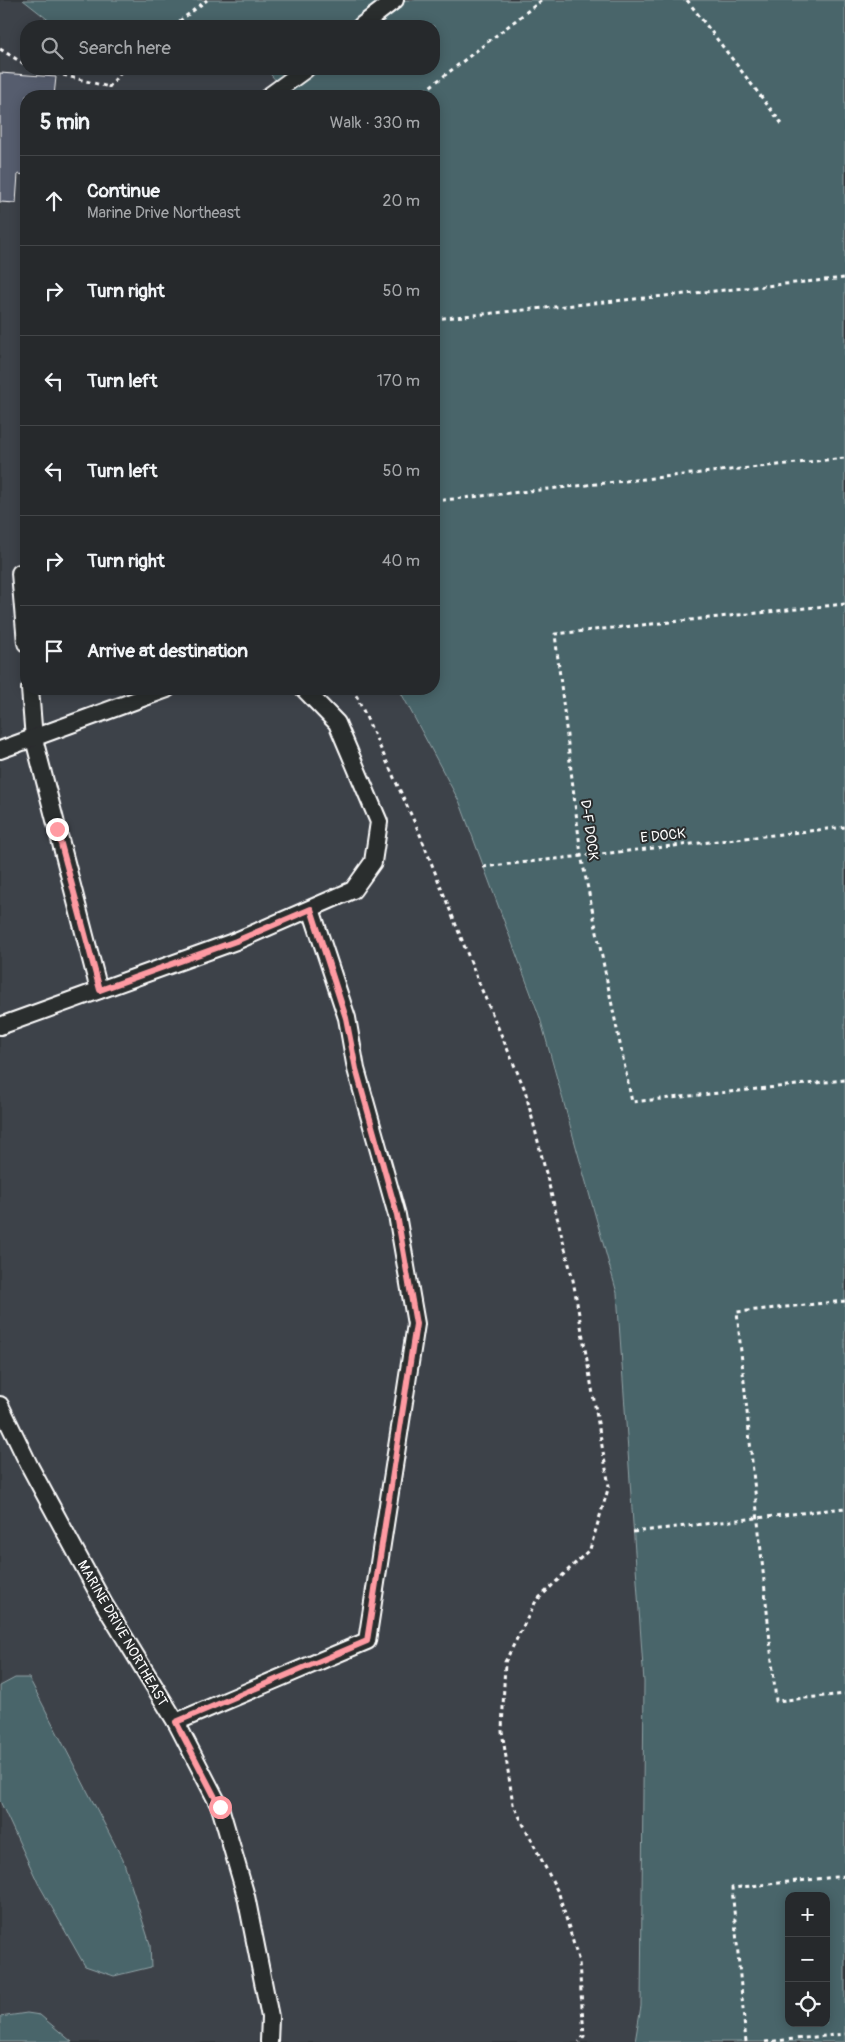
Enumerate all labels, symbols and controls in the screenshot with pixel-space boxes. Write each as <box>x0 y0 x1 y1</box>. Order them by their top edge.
search box <box>20 20 440 75</box>
icon: search <box>38 34 66 62</box>
text: Search here <box>78 36 171 60</box>
text: 5 min <box>40 109 90 136</box>
text: Walk · 330 m <box>330 113 420 133</box>
text: Continue <box>87 179 160 203</box>
icon: ahead <box>40 187 68 215</box>
text: 20 m <box>382 191 420 211</box>
text: Marine Drive Northeast <box>87 203 240 223</box>
icon: right <box>40 277 68 305</box>
text: Turn right <box>87 279 165 303</box>
text: 50 m <box>383 281 420 301</box>
icon: left <box>40 367 68 395</box>
text: Turn left <box>87 369 157 393</box>
text: 170 m <box>377 371 420 391</box>
icon: left <box>40 457 68 485</box>
text: Turn left <box>87 459 157 483</box>
text: 50 m <box>383 461 420 481</box>
icon: right <box>40 547 68 575</box>
text: Turn right <box>87 549 165 573</box>
text: 40 m <box>382 551 420 571</box>
icon: arrive <box>40 637 68 665</box>
text: Arrive at destination <box>87 639 248 663</box>
street label: D-F DOCK <box>577 799 602 862</box>
route end <box>46 818 69 841</box>
street label: E DOCK <box>640 825 687 846</box>
street label: MARINE DRIVE NORTHEAST <box>74 1557 172 1710</box>
route start <box>209 1796 232 1819</box>
map controls <box>785 1892 830 2027</box>
button: + <box>785 1892 830 1937</box>
button: − <box>785 1937 830 1982</box>
button: locate <box>785 1982 830 2027</box>

